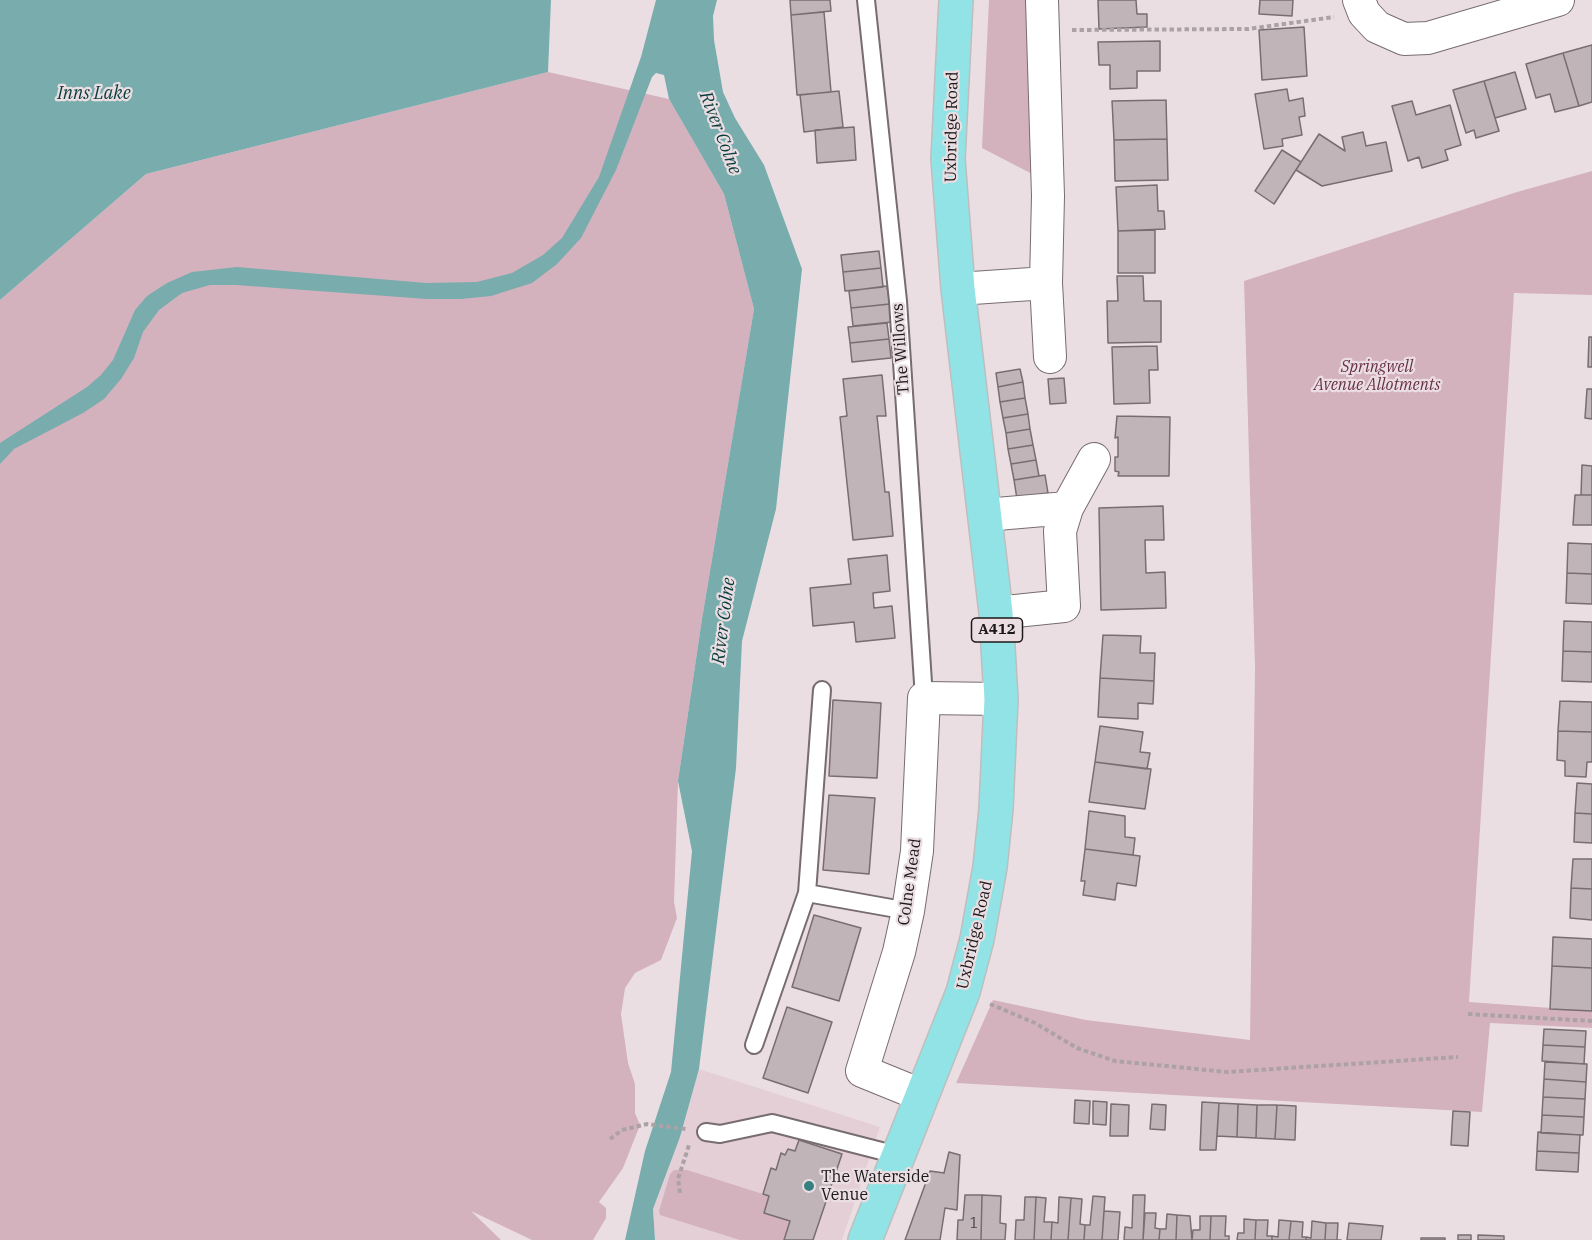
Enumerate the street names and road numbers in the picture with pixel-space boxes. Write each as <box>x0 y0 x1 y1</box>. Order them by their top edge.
street label: Uxbridge Road <box>941 71 963 183</box>
street label: The Willows <box>888 303 914 395</box>
road number: A412 <box>972 618 1022 642</box>
street label: Colne Mead <box>894 837 926 927</box>
street label: Uxbridge Road <box>953 879 997 991</box>

